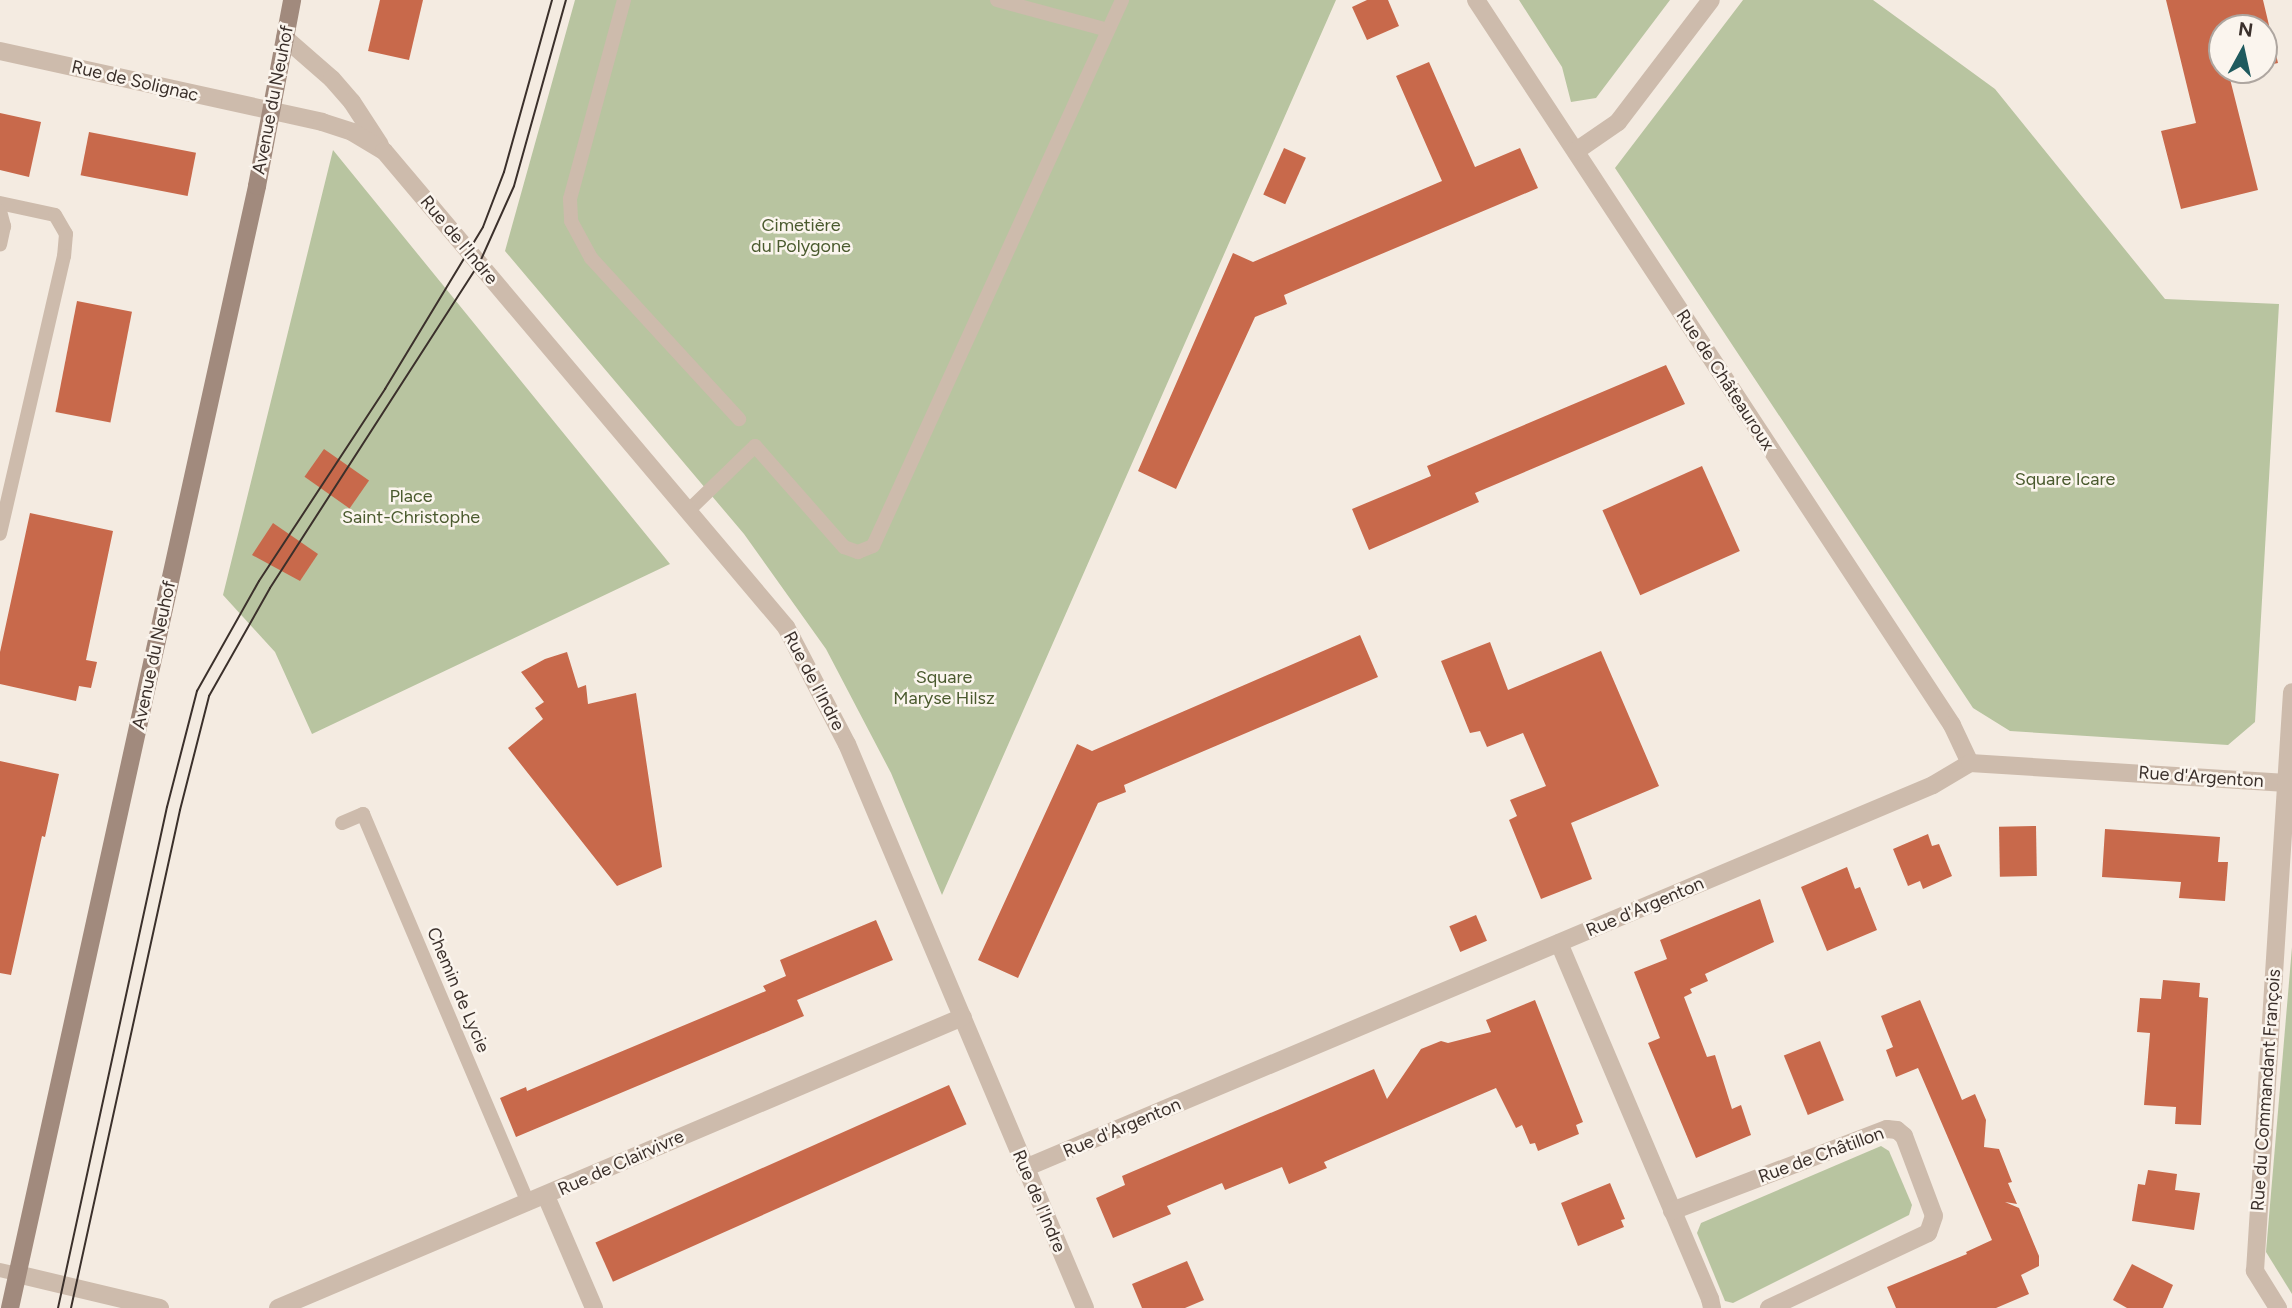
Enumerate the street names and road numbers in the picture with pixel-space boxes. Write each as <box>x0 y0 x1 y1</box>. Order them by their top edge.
street label: Avenue du Neuhof <box>248 24 298 176</box>
street label: Rue de Solignac <box>69 56 201 106</box>
street label: Rue de l'Indre <box>416 191 502 289</box>
street label: Rue de Châteauroux <box>1671 306 1779 454</box>
street label: Avenue du Neuhof <box>128 579 180 731</box>
street label: Rue de l'Indre <box>779 628 849 734</box>
street label: Rue d'Argenton <box>2138 762 2264 792</box>
street label: Rue d'Argenton <box>1583 873 1707 941</box>
street label: Chemin de Lycie <box>422 924 494 1056</box>
street label: Rue du Commandant François <box>2247 968 2285 1212</box>
street label: Rue d'Argenton <box>1060 1094 1184 1162</box>
street label: Rue de Châtillon <box>1755 1122 1887 1188</box>
street label: Rue de Clairvivre <box>555 1126 687 1200</box>
street label: Rue de l'Indre <box>1008 1146 1070 1256</box>

